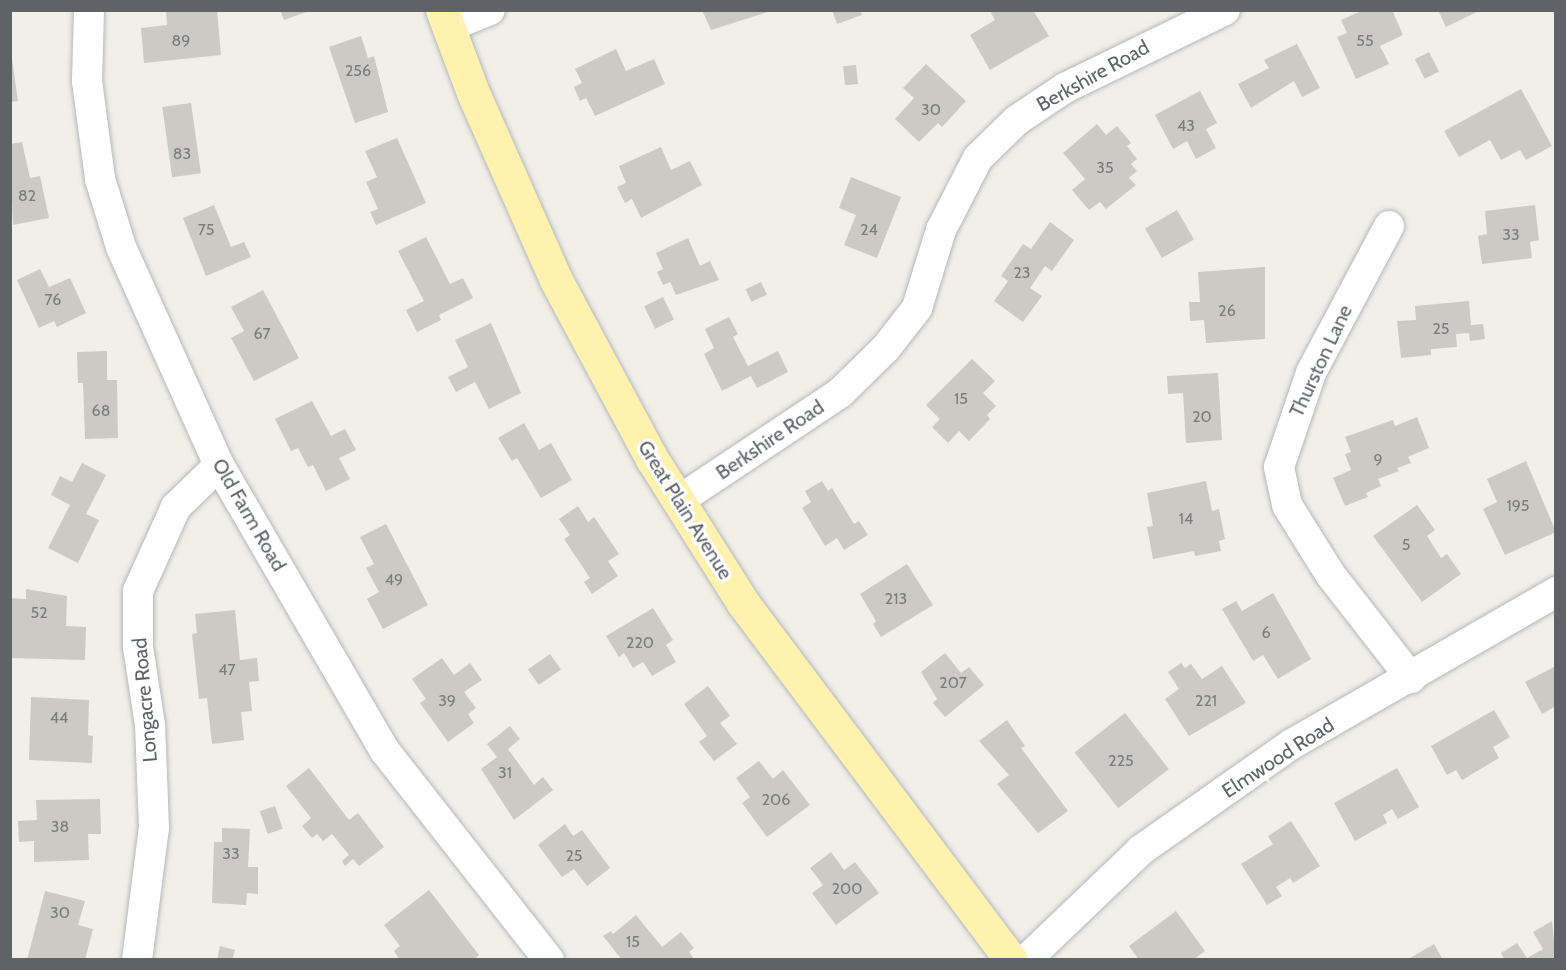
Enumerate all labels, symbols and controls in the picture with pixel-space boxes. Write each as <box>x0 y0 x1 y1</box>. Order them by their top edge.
house number: 89 <box>172 31 190 51</box>
house number: 55 <box>1356 31 1374 51</box>
street label: Berkshire Road <box>1033 35 1153 117</box>
house number: 256 <box>345 61 371 81</box>
house number: 30 <box>921 100 941 120</box>
house number: 43 <box>1177 116 1195 136</box>
house number: 83 <box>173 144 191 164</box>
house number: 35 <box>1096 158 1114 178</box>
house number: 82 <box>18 186 36 206</box>
house number: 75 <box>198 220 214 240</box>
house number: 24 <box>860 220 878 240</box>
house number: 33 <box>1502 225 1520 245</box>
house number: 23 <box>1013 263 1031 283</box>
house number: 76 <box>45 290 61 310</box>
house number: 26 <box>1218 301 1236 321</box>
street label: Thurston Lane <box>1285 301 1357 421</box>
house number: 25 <box>1432 319 1450 339</box>
house number: 67 <box>253 324 271 344</box>
house number: 15 <box>954 389 968 409</box>
street label: Berkshire Road <box>711 395 829 485</box>
house number: 68 <box>92 401 110 421</box>
house number: 20 <box>1192 407 1212 427</box>
street label: Great Plain Avenue <box>633 436 737 584</box>
house number: 9 <box>1373 450 1383 470</box>
street label: Old Farm Road <box>207 454 291 576</box>
house number: 195 <box>1507 496 1529 516</box>
house number: 14 <box>1179 509 1193 529</box>
house number: 5 <box>1402 535 1410 555</box>
house number: 49 <box>385 570 403 590</box>
house number: 213 <box>885 589 907 609</box>
house number: 52 <box>30 603 48 623</box>
house number: 6 <box>1261 623 1271 643</box>
house number: 220 <box>626 633 654 653</box>
street label: Longacre Road <box>128 637 162 763</box>
house number: 47 <box>218 660 236 680</box>
house number: 207 <box>939 673 967 693</box>
house number: 39 <box>438 691 456 711</box>
house number: 221 <box>1195 691 1217 711</box>
house number: 44 <box>50 708 68 728</box>
street label: Elmwood Road <box>1218 713 1338 803</box>
house number: 225 <box>1108 751 1134 771</box>
house number: 31 <box>498 763 512 783</box>
house number: 206 <box>762 790 790 810</box>
house number: 38 <box>51 817 69 837</box>
house number: 33 <box>222 844 240 864</box>
house number: 25 <box>565 846 583 866</box>
house number: 200 <box>832 879 862 899</box>
house number: 30 <box>50 903 70 923</box>
house number: 15 <box>626 932 640 952</box>

